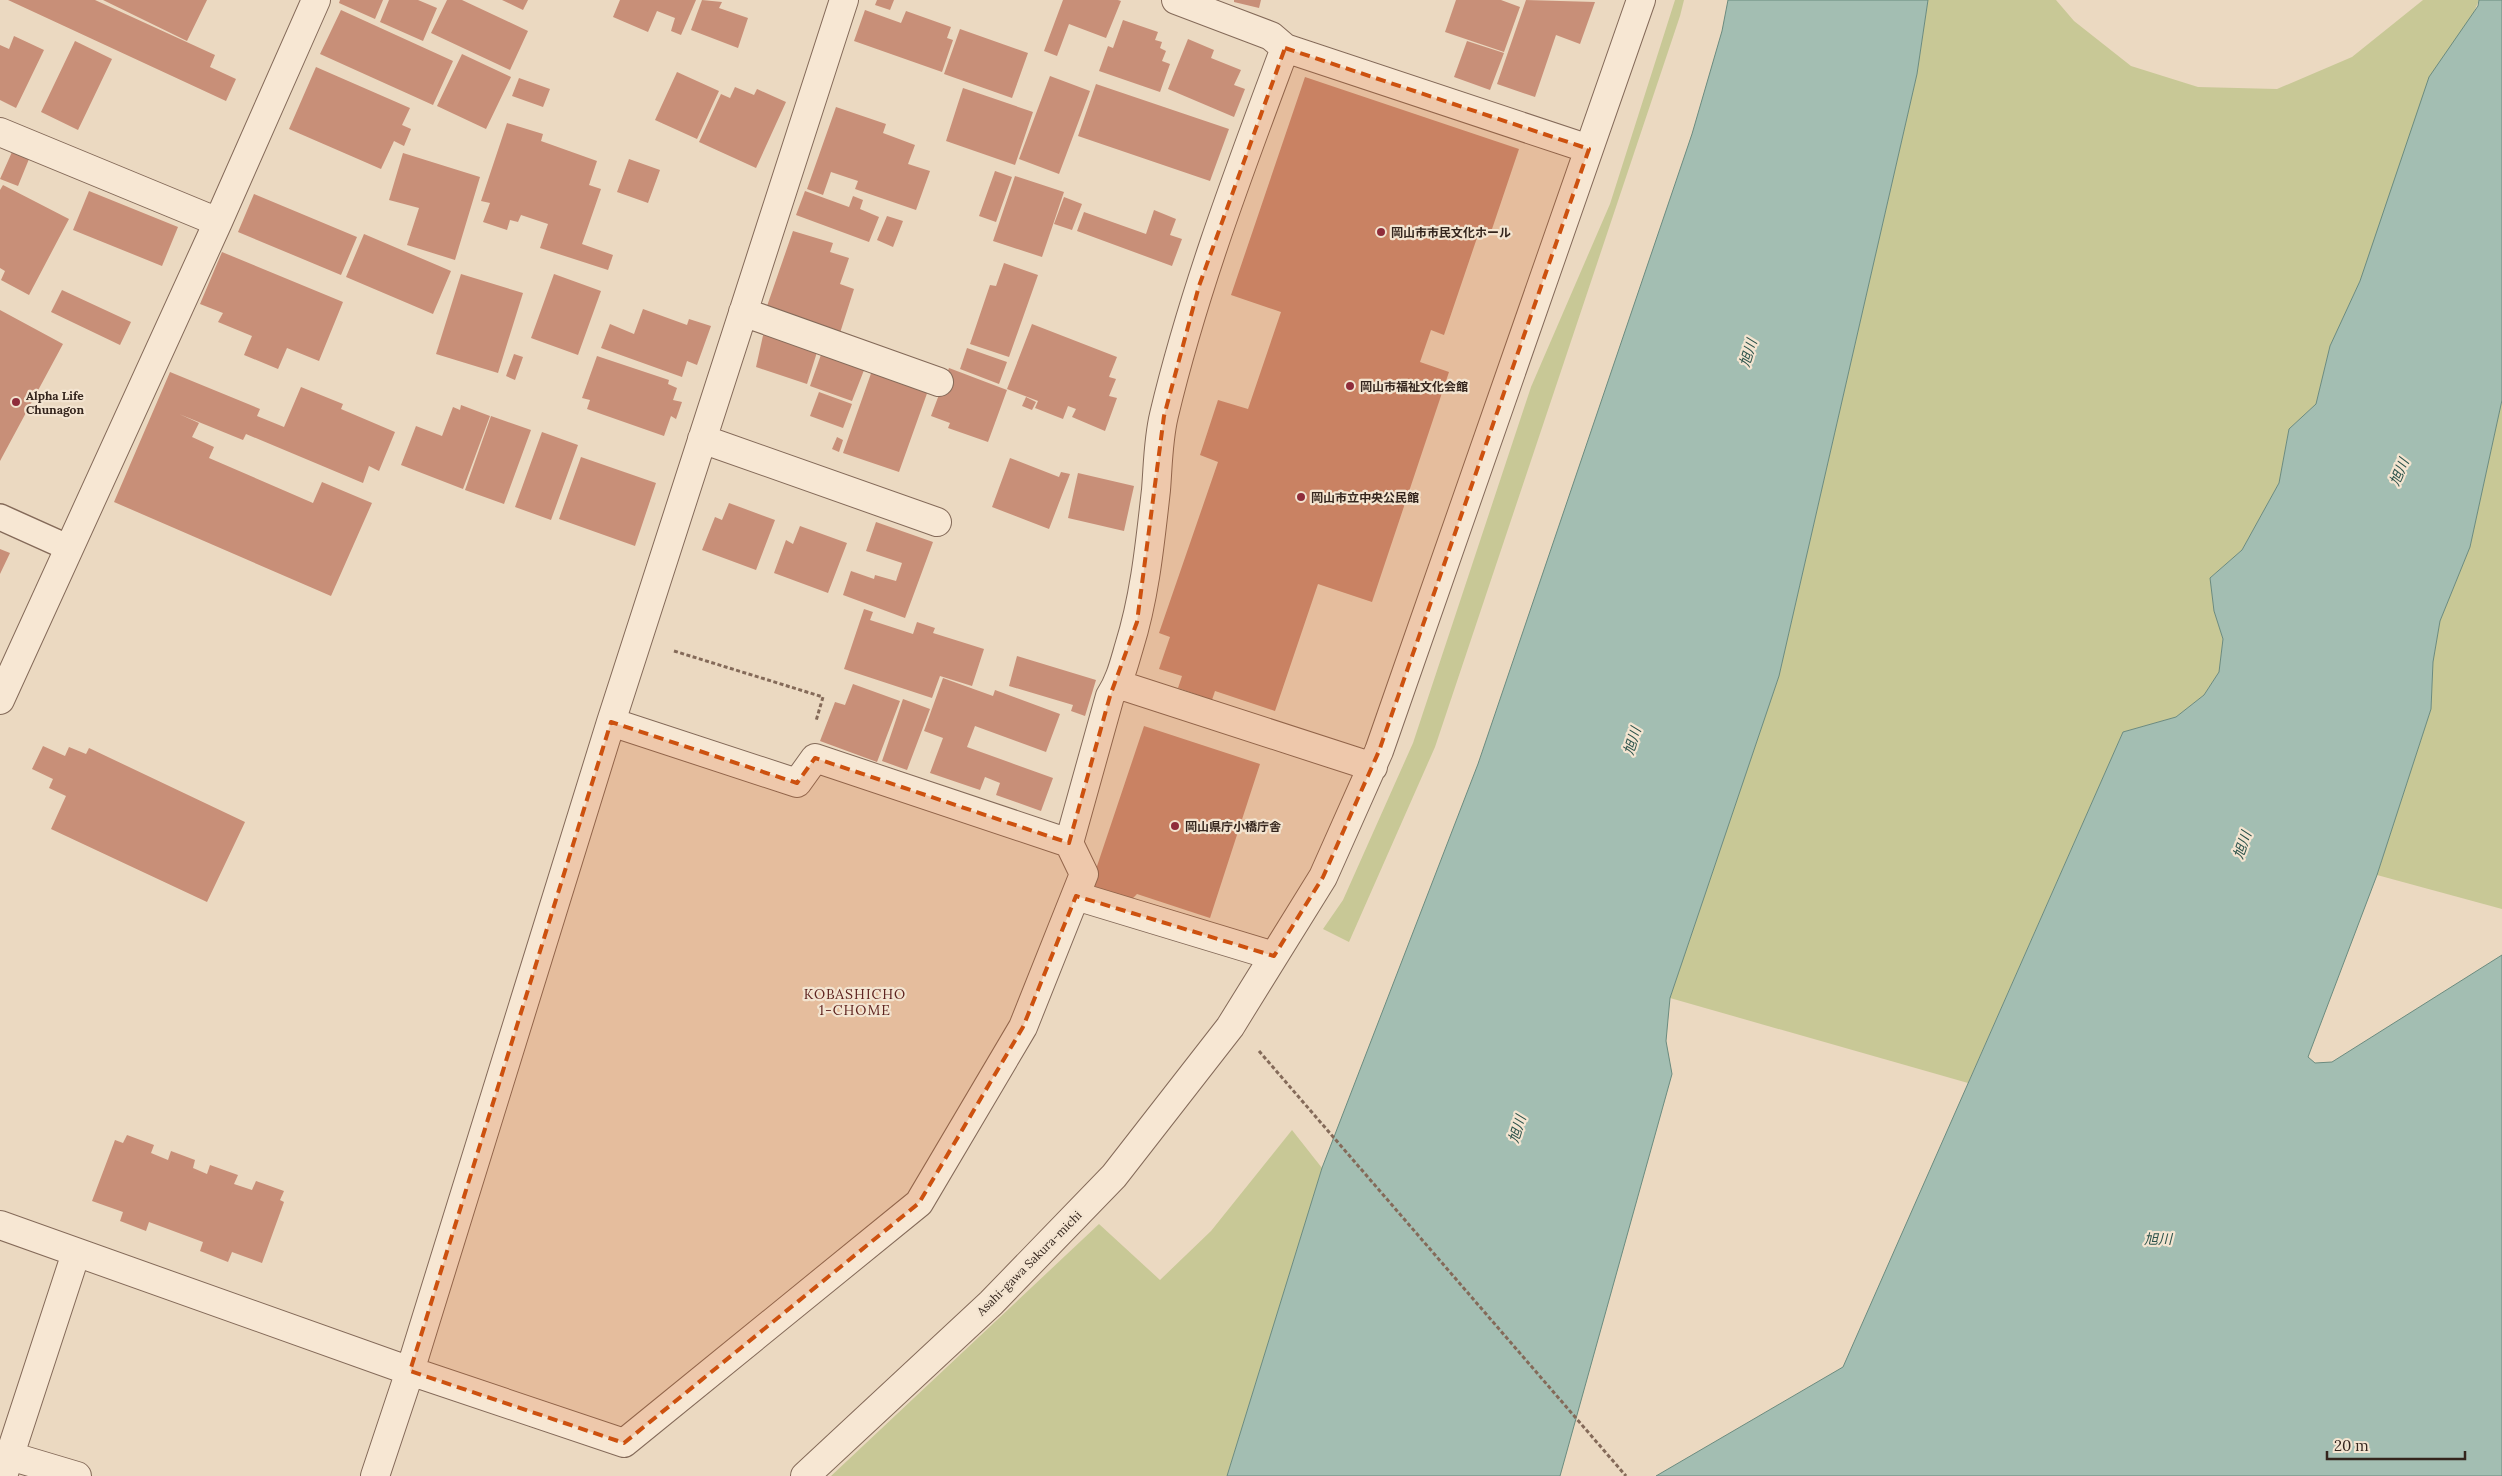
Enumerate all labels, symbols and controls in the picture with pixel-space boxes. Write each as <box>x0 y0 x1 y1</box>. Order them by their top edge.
place label: 岡山市市民文化ホール <box>1391 225 1511 240</box>
marker: 岡山市市民文化ホール <box>1375 226 1387 238</box>
water label: 旭川 <box>1735 335 1761 369</box>
place label: 岡山市福祉文化会館 <box>1360 379 1468 394</box>
marker: 岡山市福祉文化会館 <box>1344 380 1356 392</box>
place label: Alpha Life Chunagon <box>26 388 84 417</box>
marker: Alpha Life Chunagon <box>10 396 22 408</box>
water label: 旭川 <box>2385 454 2414 488</box>
place label: 岡山市立中央公民館 <box>1311 490 1419 505</box>
marker: 岡山市立中央公民館 <box>1295 491 1307 503</box>
water label: 旭川 <box>1619 723 1645 757</box>
place label: 岡山県庁小橋庁舎 <box>1185 819 1281 834</box>
marker: 岡山県庁小橋庁舎 <box>1169 820 1181 832</box>
water label: 旭川 <box>2229 827 2256 861</box>
district label: KOBASHICHO 1-CHOME <box>804 985 906 1019</box>
water label: 旭川 <box>1504 1111 1530 1145</box>
street label: Asahi-gawa Sakura-michi <box>973 1207 1085 1319</box>
water label: 旭川 <box>2144 1230 2174 1248</box>
scale bar <box>2327 1428 2464 1460</box>
text: 20 m <box>2334 1436 2369 1455</box>

